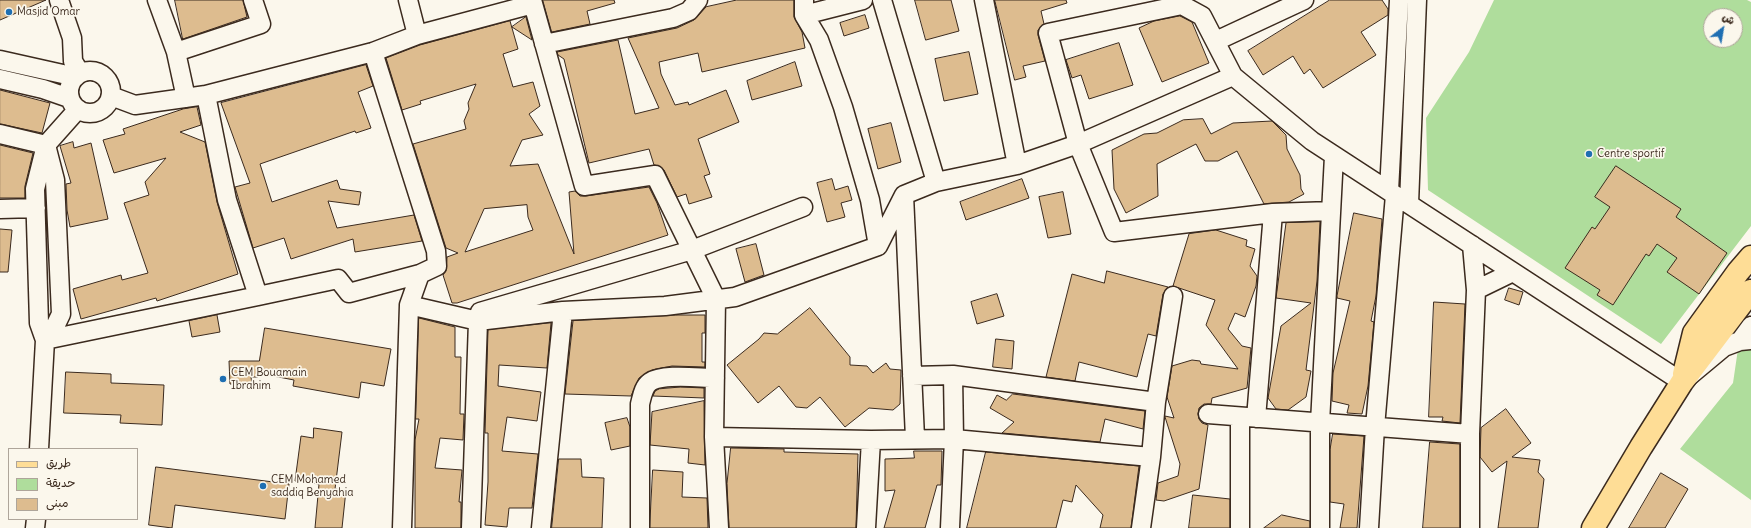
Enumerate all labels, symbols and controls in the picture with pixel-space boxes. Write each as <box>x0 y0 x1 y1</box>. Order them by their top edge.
place label: Masjid Omar <box>17 5 80 19</box>
marker: Masjid Omar <box>4 7 14 17</box>
north arrow <box>1703 8 1743 48</box>
text: ش <box>1720 9 1737 28</box>
place label: Centre sportif <box>1597 147 1664 161</box>
marker: Centre sportif <box>1584 149 1594 159</box>
place label: CEM Bouamain Ibrahim <box>231 366 307 392</box>
marker: CEM Bouamain Ibrahim <box>218 374 228 384</box>
legend <box>8 448 138 520</box>
text: طريق <box>46 455 71 470</box>
place label: CEM Mohamed saddiq Benyahia <box>271 473 353 499</box>
text: حديقة <box>46 475 75 490</box>
marker: CEM Mohamed saddiq Benyahia <box>258 481 268 491</box>
text: مبنى <box>46 495 69 510</box>

